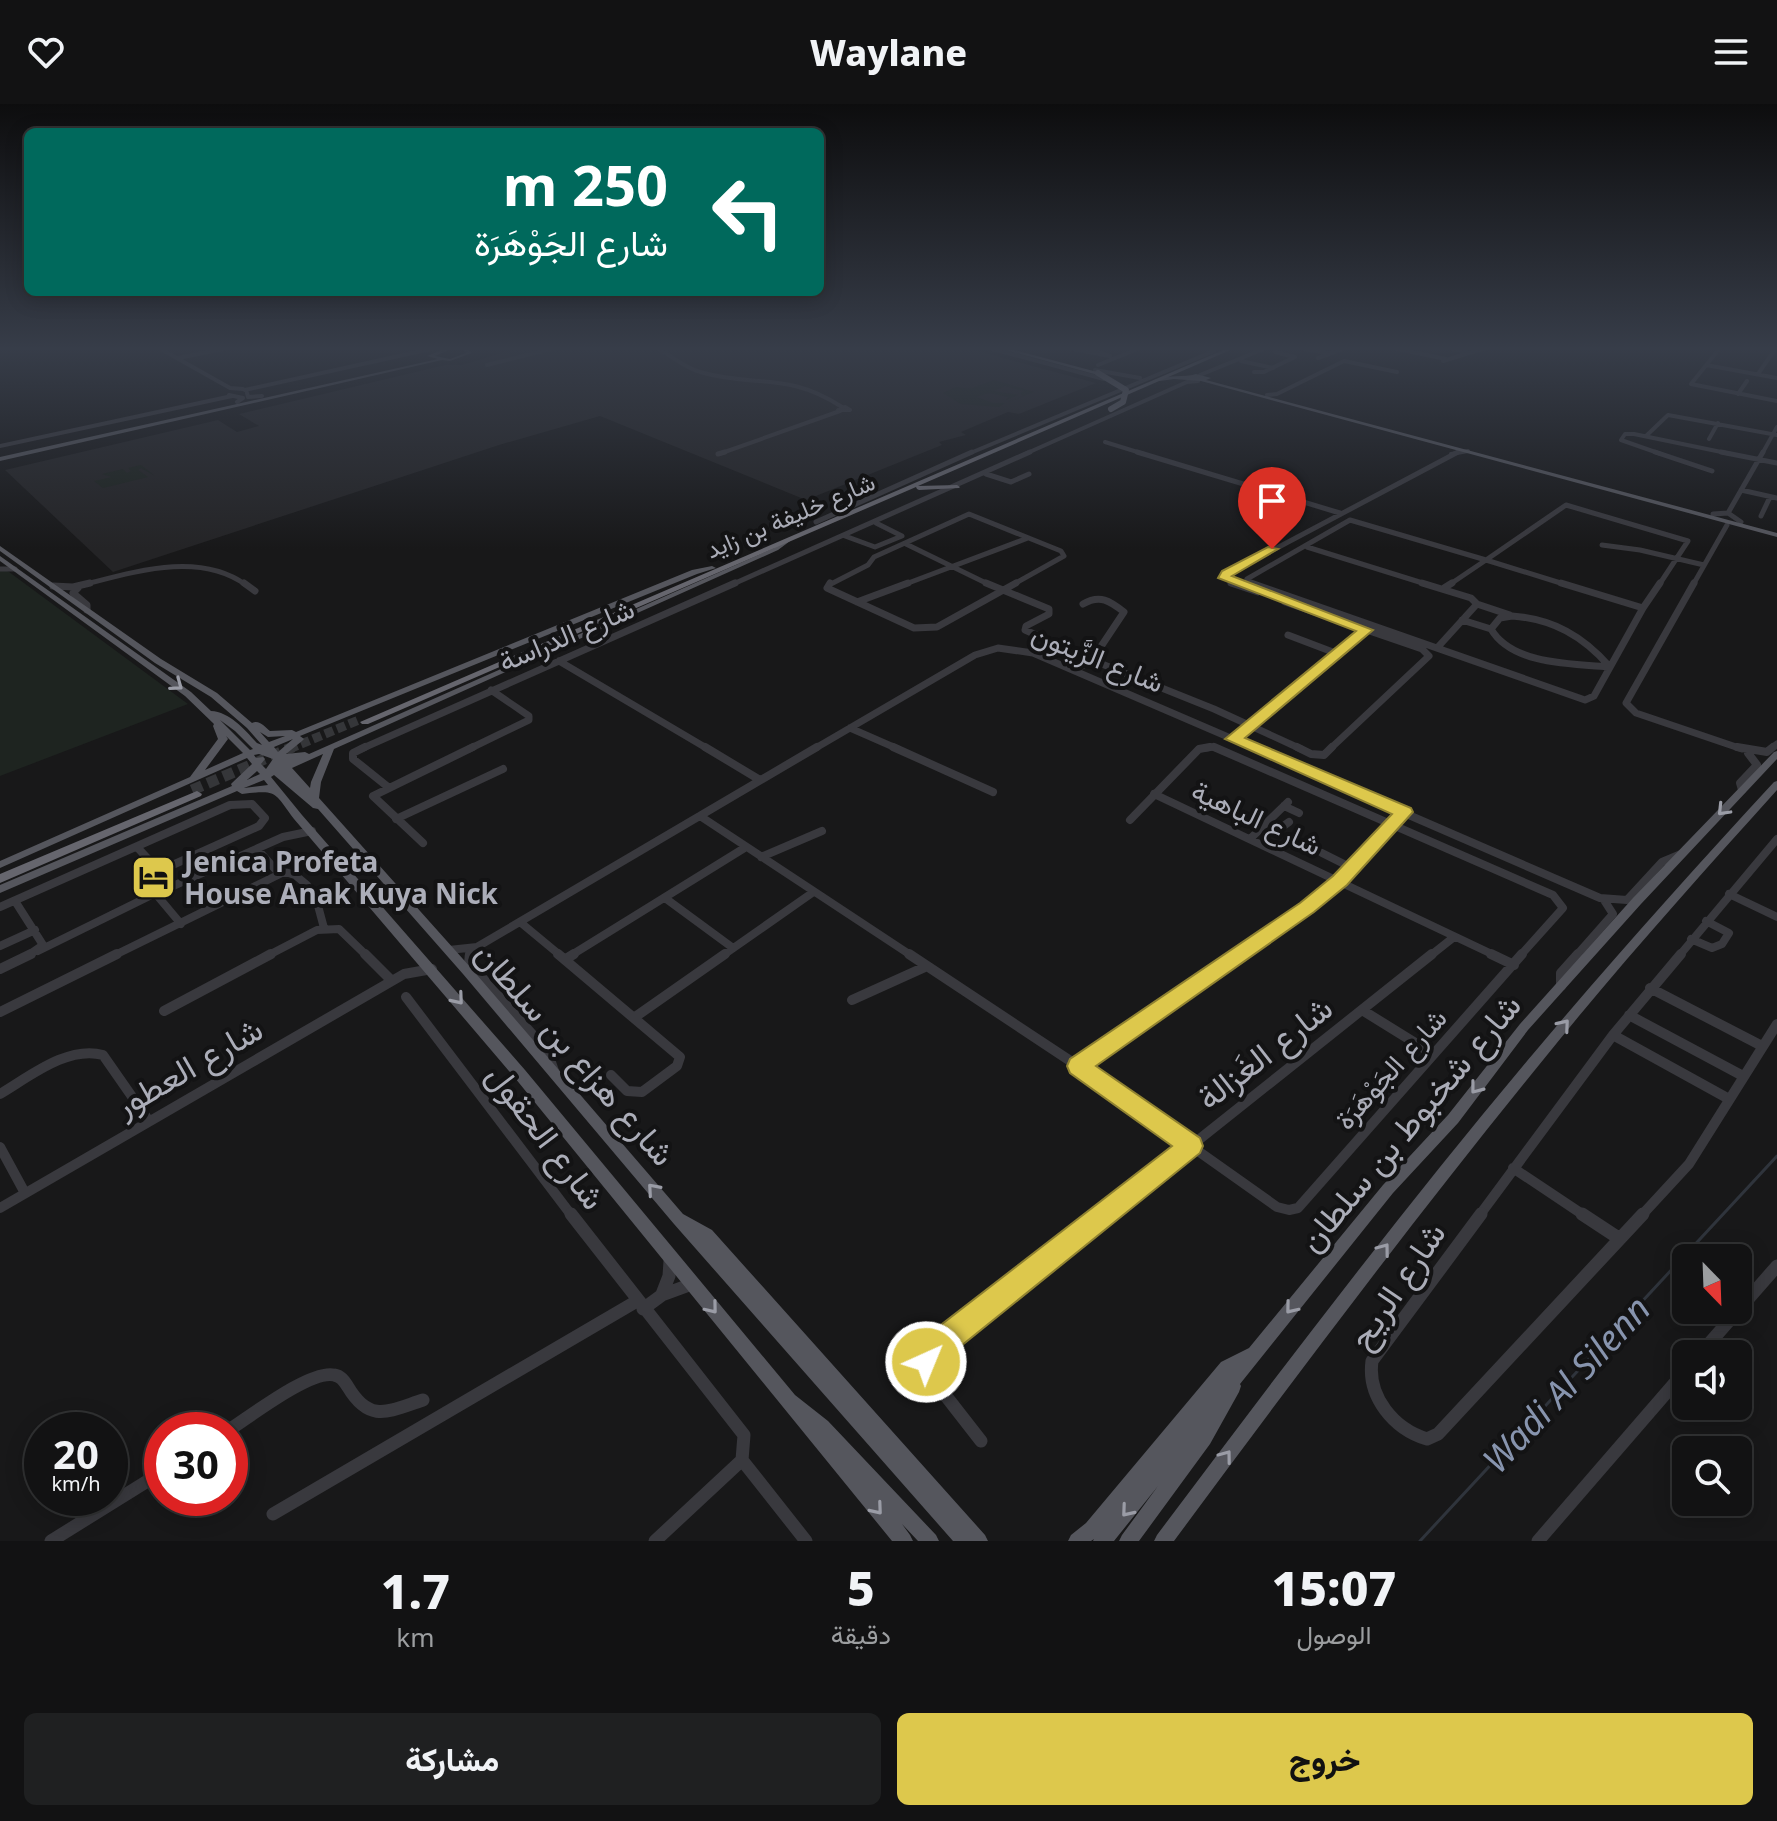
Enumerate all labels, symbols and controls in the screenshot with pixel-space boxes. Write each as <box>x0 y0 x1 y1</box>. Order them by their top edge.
text: Waylane <box>810 28 967 77</box>
icon: heart <box>24 30 68 74</box>
icon: menu <box>1709 30 1753 74</box>
text: 250 m <box>503 146 668 222</box>
icon: left <box>696 160 800 264</box>
text: شارع الجَوْهَرَة <box>474 218 668 267</box>
street label: شارع خليفة بن زايد <box>700 465 880 566</box>
pin <box>1238 467 1306 549</box>
icon: arrive <box>1250 479 1294 523</box>
street label: شارع الدراسة <box>492 588 640 681</box>
street label: شارع الزَّيتون <box>1026 613 1170 702</box>
one-way arrow <box>168 676 182 690</box>
street label: شارع الباهية <box>1185 770 1328 865</box>
one-way arrow <box>1717 801 1732 815</box>
place label: Jenica Profeta House Anak Kuya Nick <box>181 842 499 912</box>
hotel icon: Jenica Profeta House Anak Kuya Nick <box>129 853 177 901</box>
street label: شارع هزاع بن سلطان <box>465 931 686 1176</box>
street label: شارع شخبوط بن سلطان <box>1287 983 1532 1262</box>
street label: شارع الغَزالة <box>1187 984 1342 1120</box>
one-way arrow <box>448 990 463 1005</box>
street label: شارع الجَوْهَرَة <box>1325 999 1455 1137</box>
street label: شارع العطور <box>105 1005 271 1128</box>
one-way arrow <box>1554 1019 1569 1034</box>
street label: شارع الحقول <box>476 1054 617 1219</box>
one-way arrow <box>1472 1079 1486 1094</box>
one-way arrow <box>648 1184 663 1199</box>
street label: شارع الريح <box>1337 1213 1457 1359</box>
one-way arrow <box>1374 1243 1388 1258</box>
north arrow <box>1672 1244 1752 1324</box>
map controls <box>1672 1244 1752 1516</box>
water label: Wadi Al Silenn <box>1471 1285 1661 1483</box>
one-way arrow <box>703 1299 717 1314</box>
one-way arrow <box>1286 1299 1300 1314</box>
position arrow <box>884 1320 968 1404</box>
button: sound <box>1672 1340 1752 1420</box>
speed limit sign: 30 <box>144 1412 248 1516</box>
text: 20 <box>53 1426 99 1481</box>
button: search <box>1672 1436 1752 1516</box>
one-way arrow <box>1217 1450 1231 1465</box>
text: km/h <box>51 1470 101 1497</box>
one-way arrow <box>867 1500 882 1514</box>
one-way arrow <box>1122 1501 1137 1516</box>
text: 5 <box>847 1555 875 1620</box>
text: 15:07 <box>1272 1555 1396 1620</box>
text: 1.7 <box>381 1558 450 1623</box>
text: دقيقة <box>831 1616 891 1652</box>
text: الوصول <box>1296 1616 1371 1652</box>
text: km <box>396 1619 434 1655</box>
button: مشاركة <box>24 1713 881 1805</box>
button: خروج <box>897 1713 1753 1805</box>

